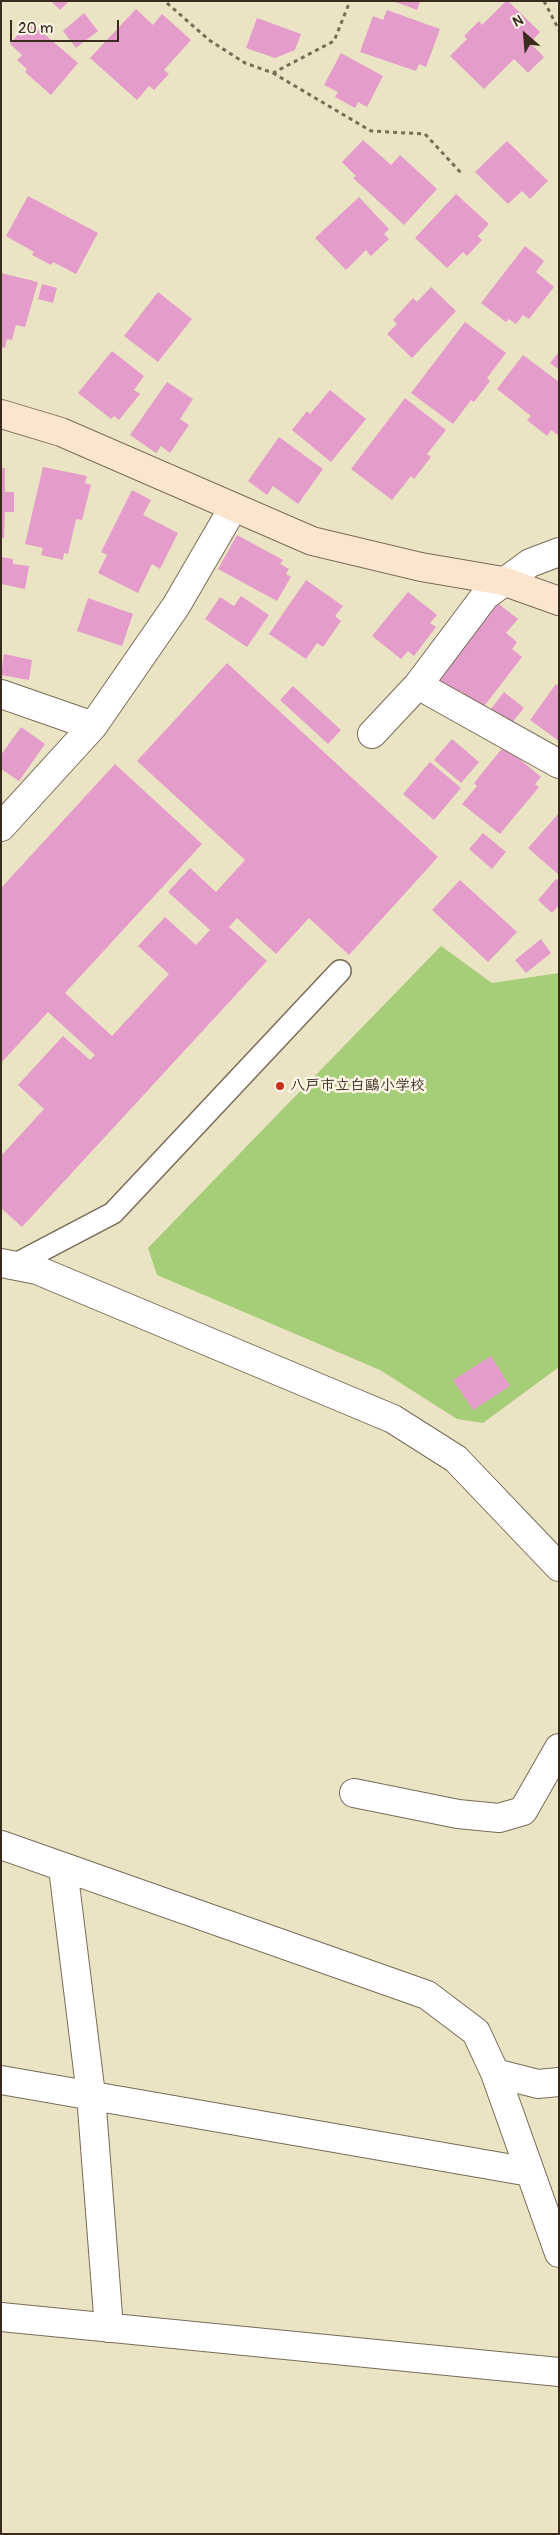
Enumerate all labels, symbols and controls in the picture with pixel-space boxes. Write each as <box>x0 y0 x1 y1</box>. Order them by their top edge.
scale bar <box>12 10 121 42</box>
north arrow <box>500 10 550 60</box>
text: N <box>510 11 526 31</box>
text: 20 m <box>18 19 53 38</box>
place label: 八戸市立白鷗小学校 <box>290 1077 425 1095</box>
marker: 八戸市立白鷗小学校 <box>274 1080 286 1092</box>

